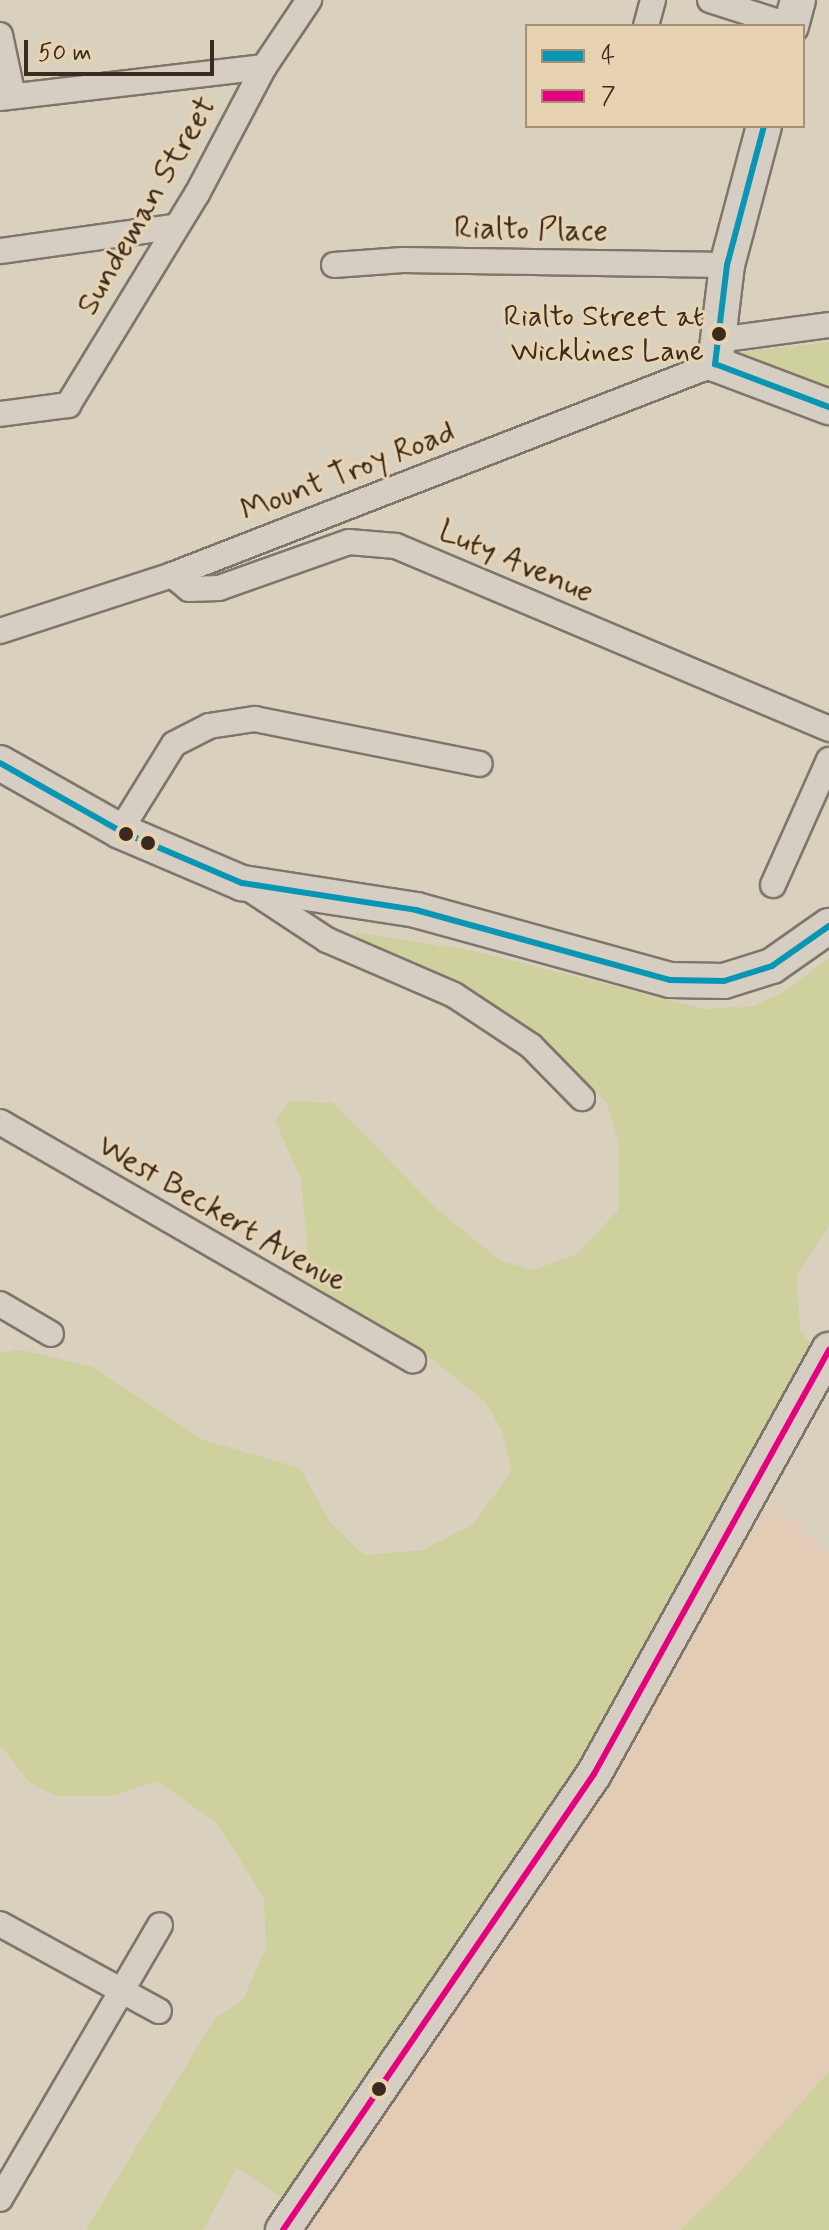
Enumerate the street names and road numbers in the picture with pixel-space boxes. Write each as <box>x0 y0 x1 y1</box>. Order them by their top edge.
street label: Sundeman Street <box>69 90 225 322</box>
street label: Rialto Place <box>454 209 608 251</box>
street label: Mount Troy Road <box>235 413 461 531</box>
street label: Luty Avenue <box>431 511 601 613</box>
street label: West Beckert Avenue <box>87 1125 357 1303</box>

